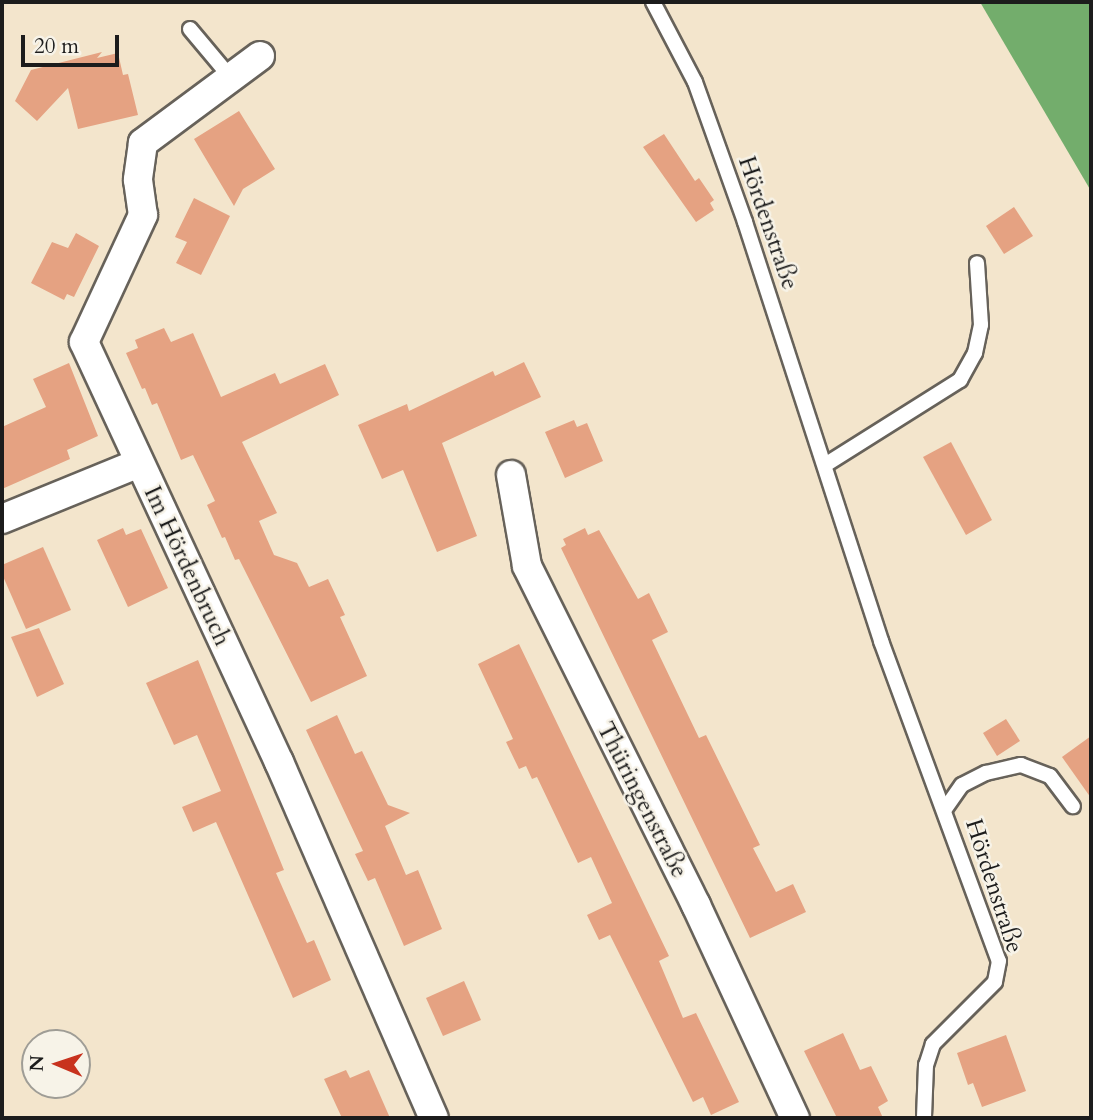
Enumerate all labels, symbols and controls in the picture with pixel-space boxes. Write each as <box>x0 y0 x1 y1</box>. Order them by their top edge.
scale bar <box>24 21 122 65</box>
text: 20 m <box>34 32 79 61</box>
street label: Hördenstraße <box>732 153 804 293</box>
street label: Im Hördenbruch <box>137 482 237 650</box>
street label: Thüringenstraße <box>590 717 694 883</box>
street label: Hördenstraße <box>959 815 1029 957</box>
north arrow <box>21 1029 91 1099</box>
text: N <box>24 1055 50 1072</box>

